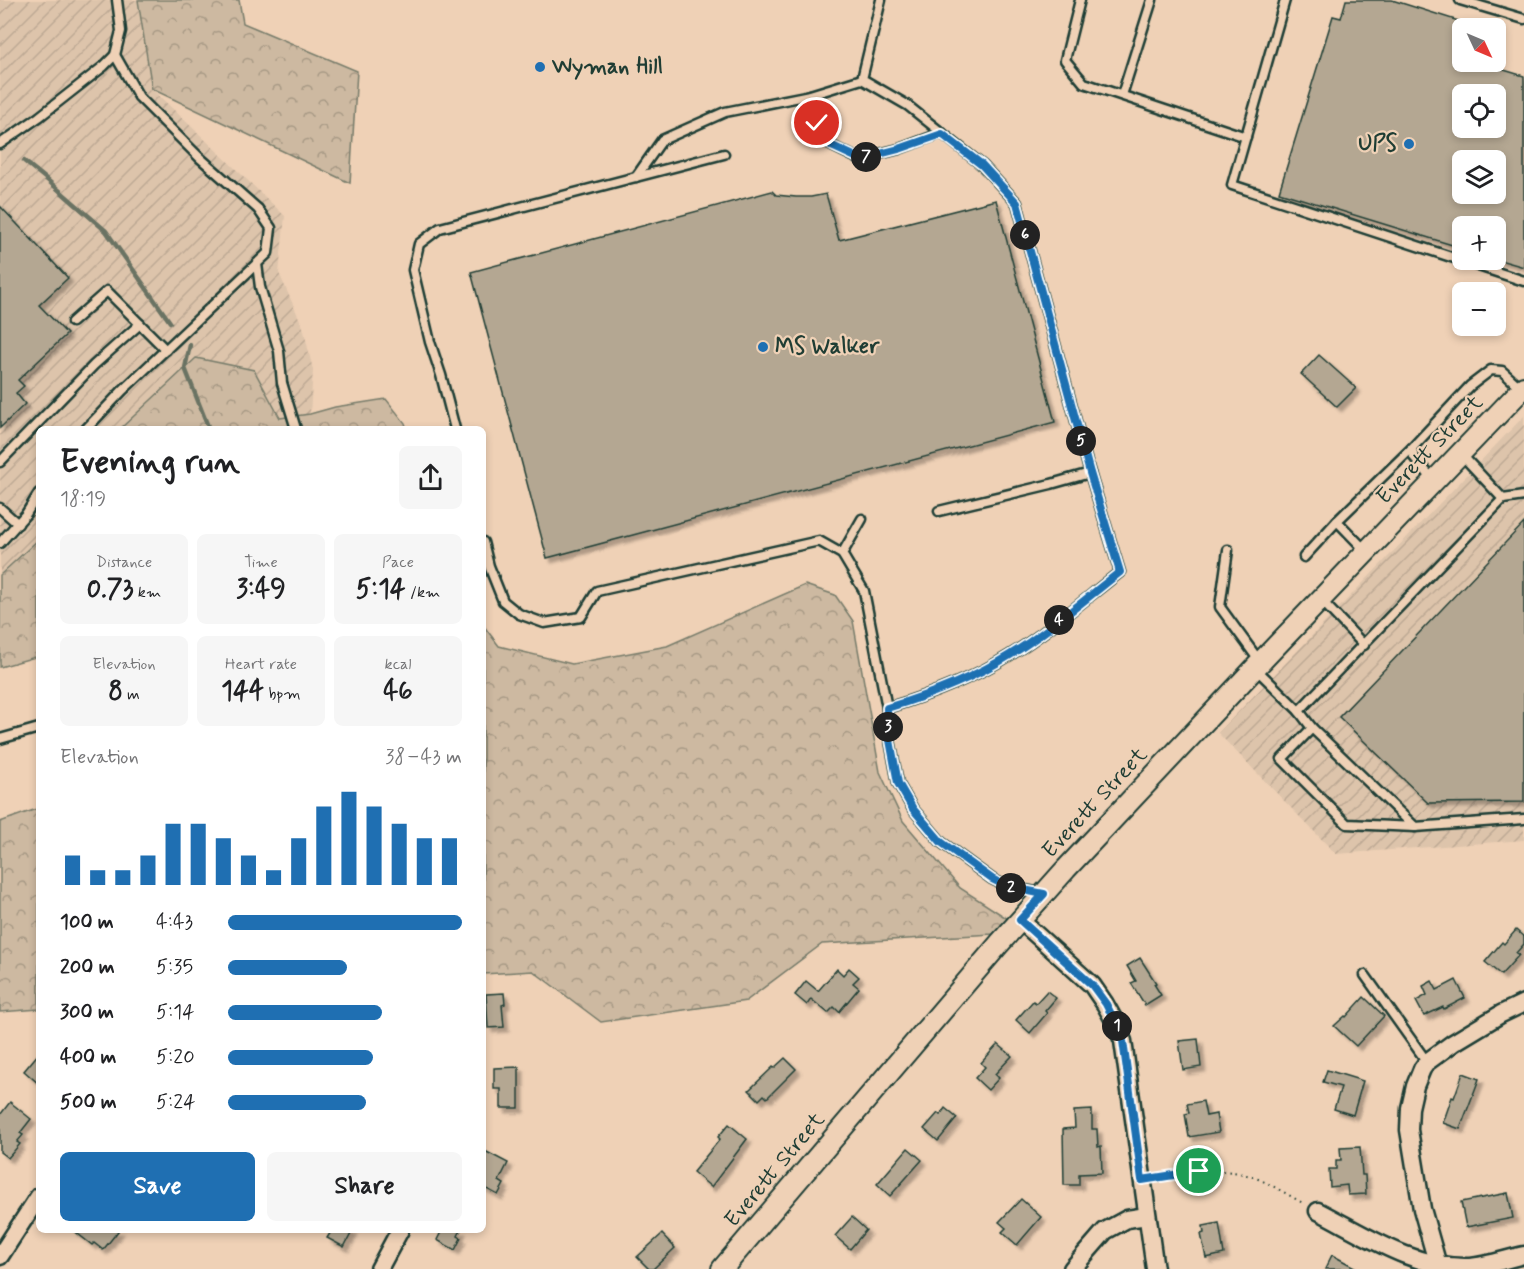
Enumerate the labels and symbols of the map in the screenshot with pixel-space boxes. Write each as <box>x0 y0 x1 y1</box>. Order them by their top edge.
north arrow <box>1452 18 1506 72</box>
place label: Wyman Hill <box>551 53 663 81</box>
marker: Wyman Hill <box>533 60 547 74</box>
pin <box>791 97 842 148</box>
place label: UPS <box>1358 130 1398 158</box>
marker: UPS <box>1402 137 1416 151</box>
pin: 7 <box>851 142 881 172</box>
pin: 6 <box>1010 220 1040 250</box>
place label: MS Walker <box>775 333 880 361</box>
marker: MS Walker <box>756 340 770 354</box>
street label: Everett Street <box>1371 389 1489 511</box>
pin: 5 <box>1066 426 1096 456</box>
pin: 4 <box>1044 605 1074 635</box>
pin: 3 <box>873 712 903 742</box>
street label: Everett Street <box>1036 742 1154 864</box>
pin: 2 <box>996 873 1026 903</box>
pin: 1 <box>1102 1011 1132 1041</box>
street label: Everett Street <box>719 1107 831 1233</box>
pin <box>1173 1145 1224 1196</box>

